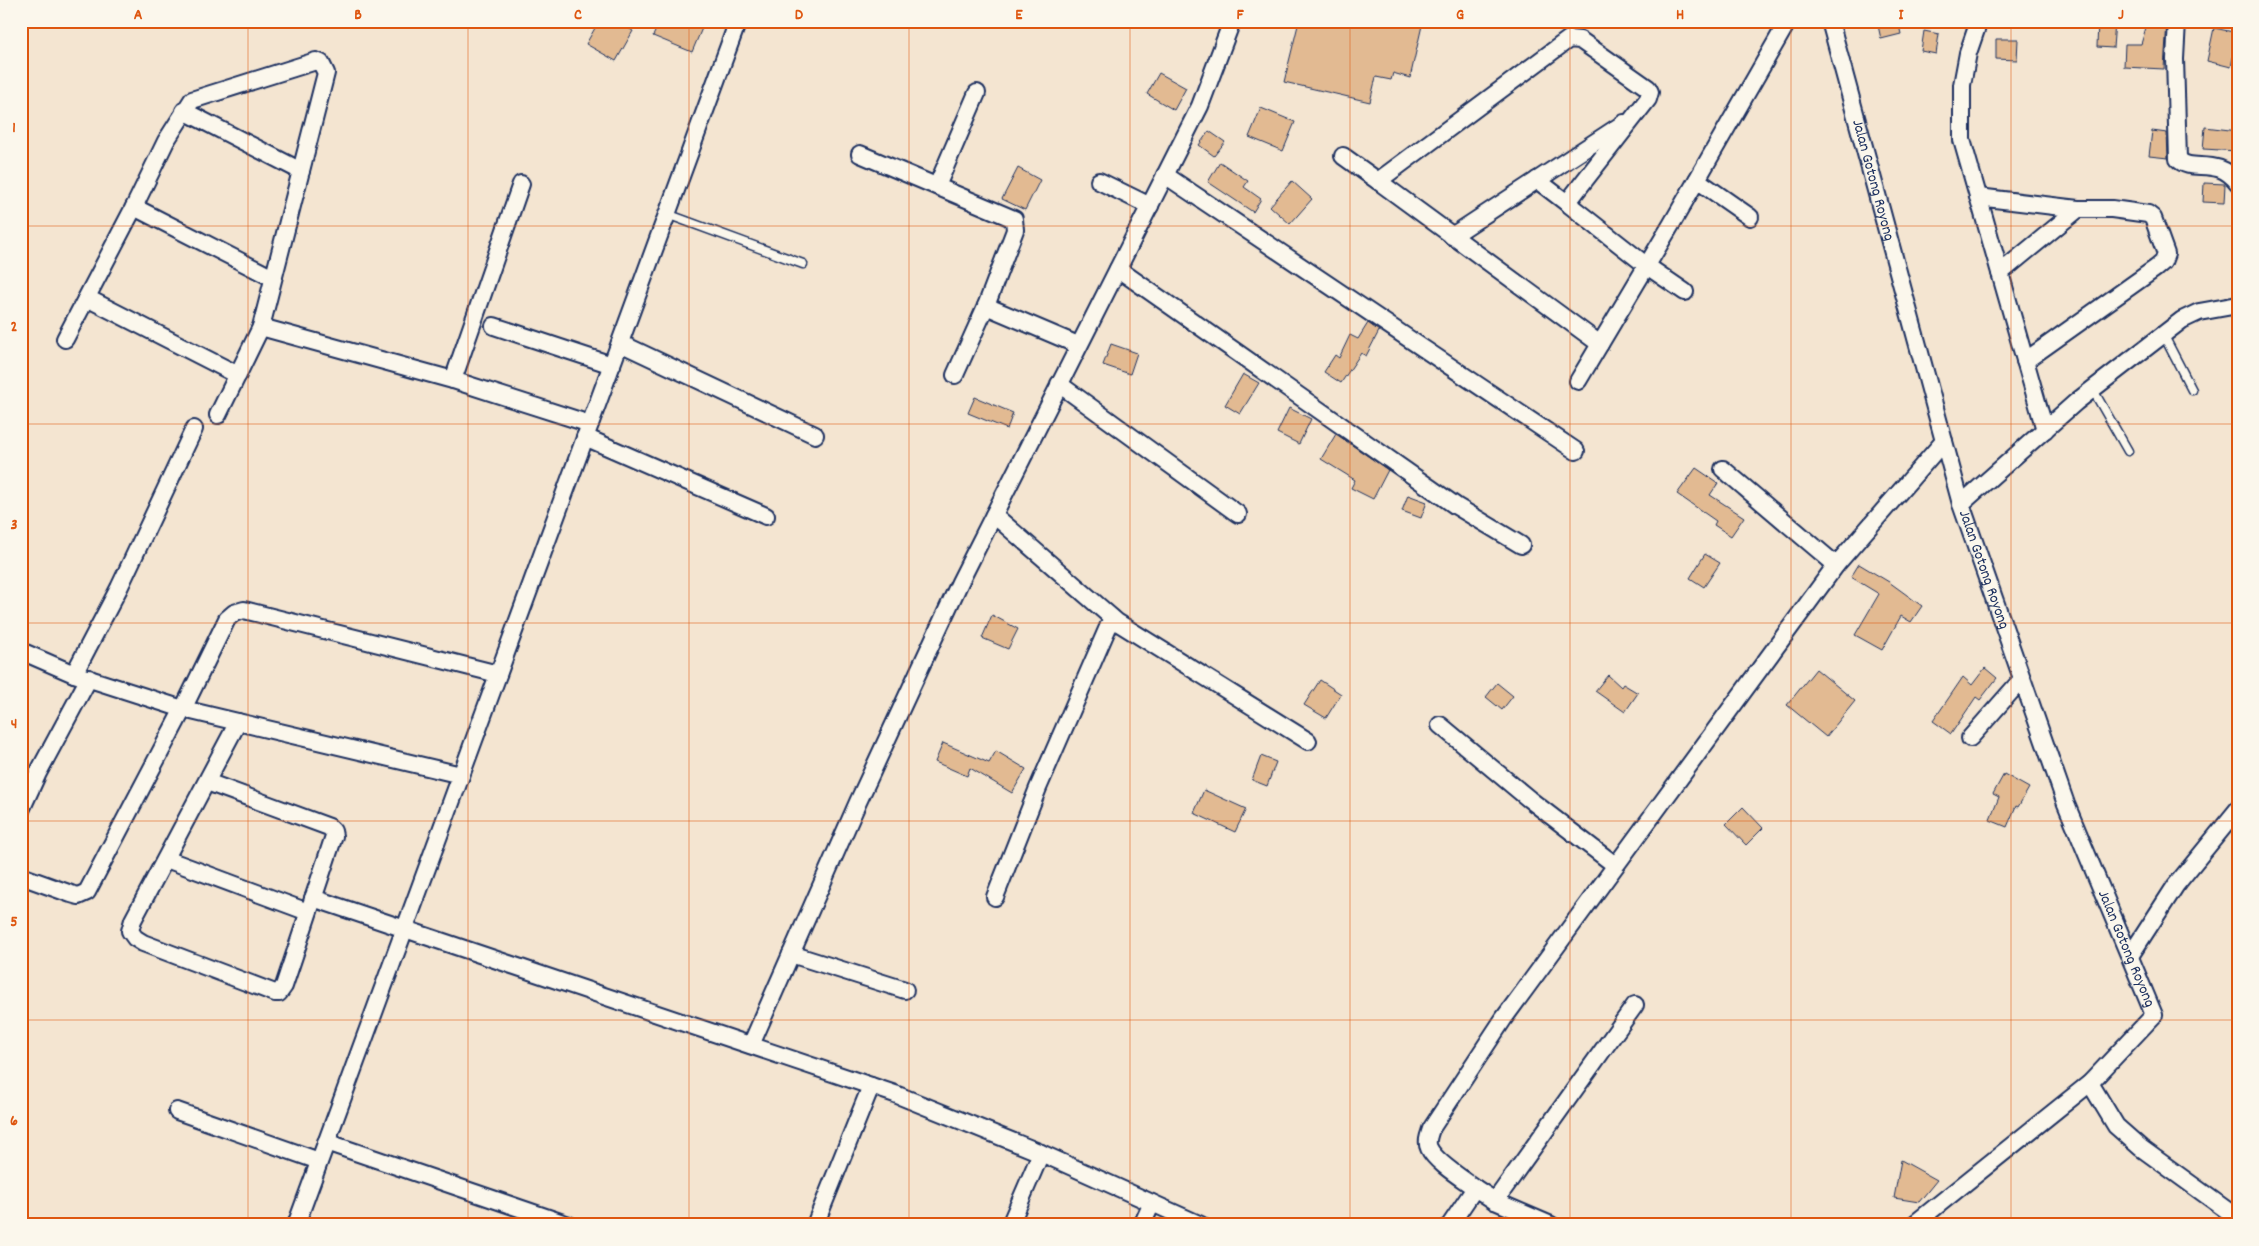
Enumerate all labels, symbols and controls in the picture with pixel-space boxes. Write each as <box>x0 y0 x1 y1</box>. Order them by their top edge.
text: A <box>134 4 143 27</box>
text: B <box>354 4 362 27</box>
text: C <box>574 4 582 27</box>
text: D <box>795 4 804 27</box>
text: E <box>1015 4 1023 27</box>
text: F <box>1236 4 1244 27</box>
text: G <box>1456 4 1464 27</box>
text: H <box>1676 4 1684 27</box>
text: I <box>1899 4 1905 27</box>
text: J <box>2118 4 2124 27</box>
text: 1 <box>12 117 16 140</box>
street label: Jalan Gotong Royong <box>1846 117 1901 244</box>
text: 2 <box>11 316 18 339</box>
street label: Jalan Gotong Royong <box>1952 507 2015 632</box>
text: 3 <box>10 514 18 537</box>
text: 4 <box>11 713 17 736</box>
street label: Jalan Gotong Royong <box>2092 886 2161 1011</box>
text: 5 <box>10 911 18 934</box>
text: 6 <box>10 1110 18 1133</box>

